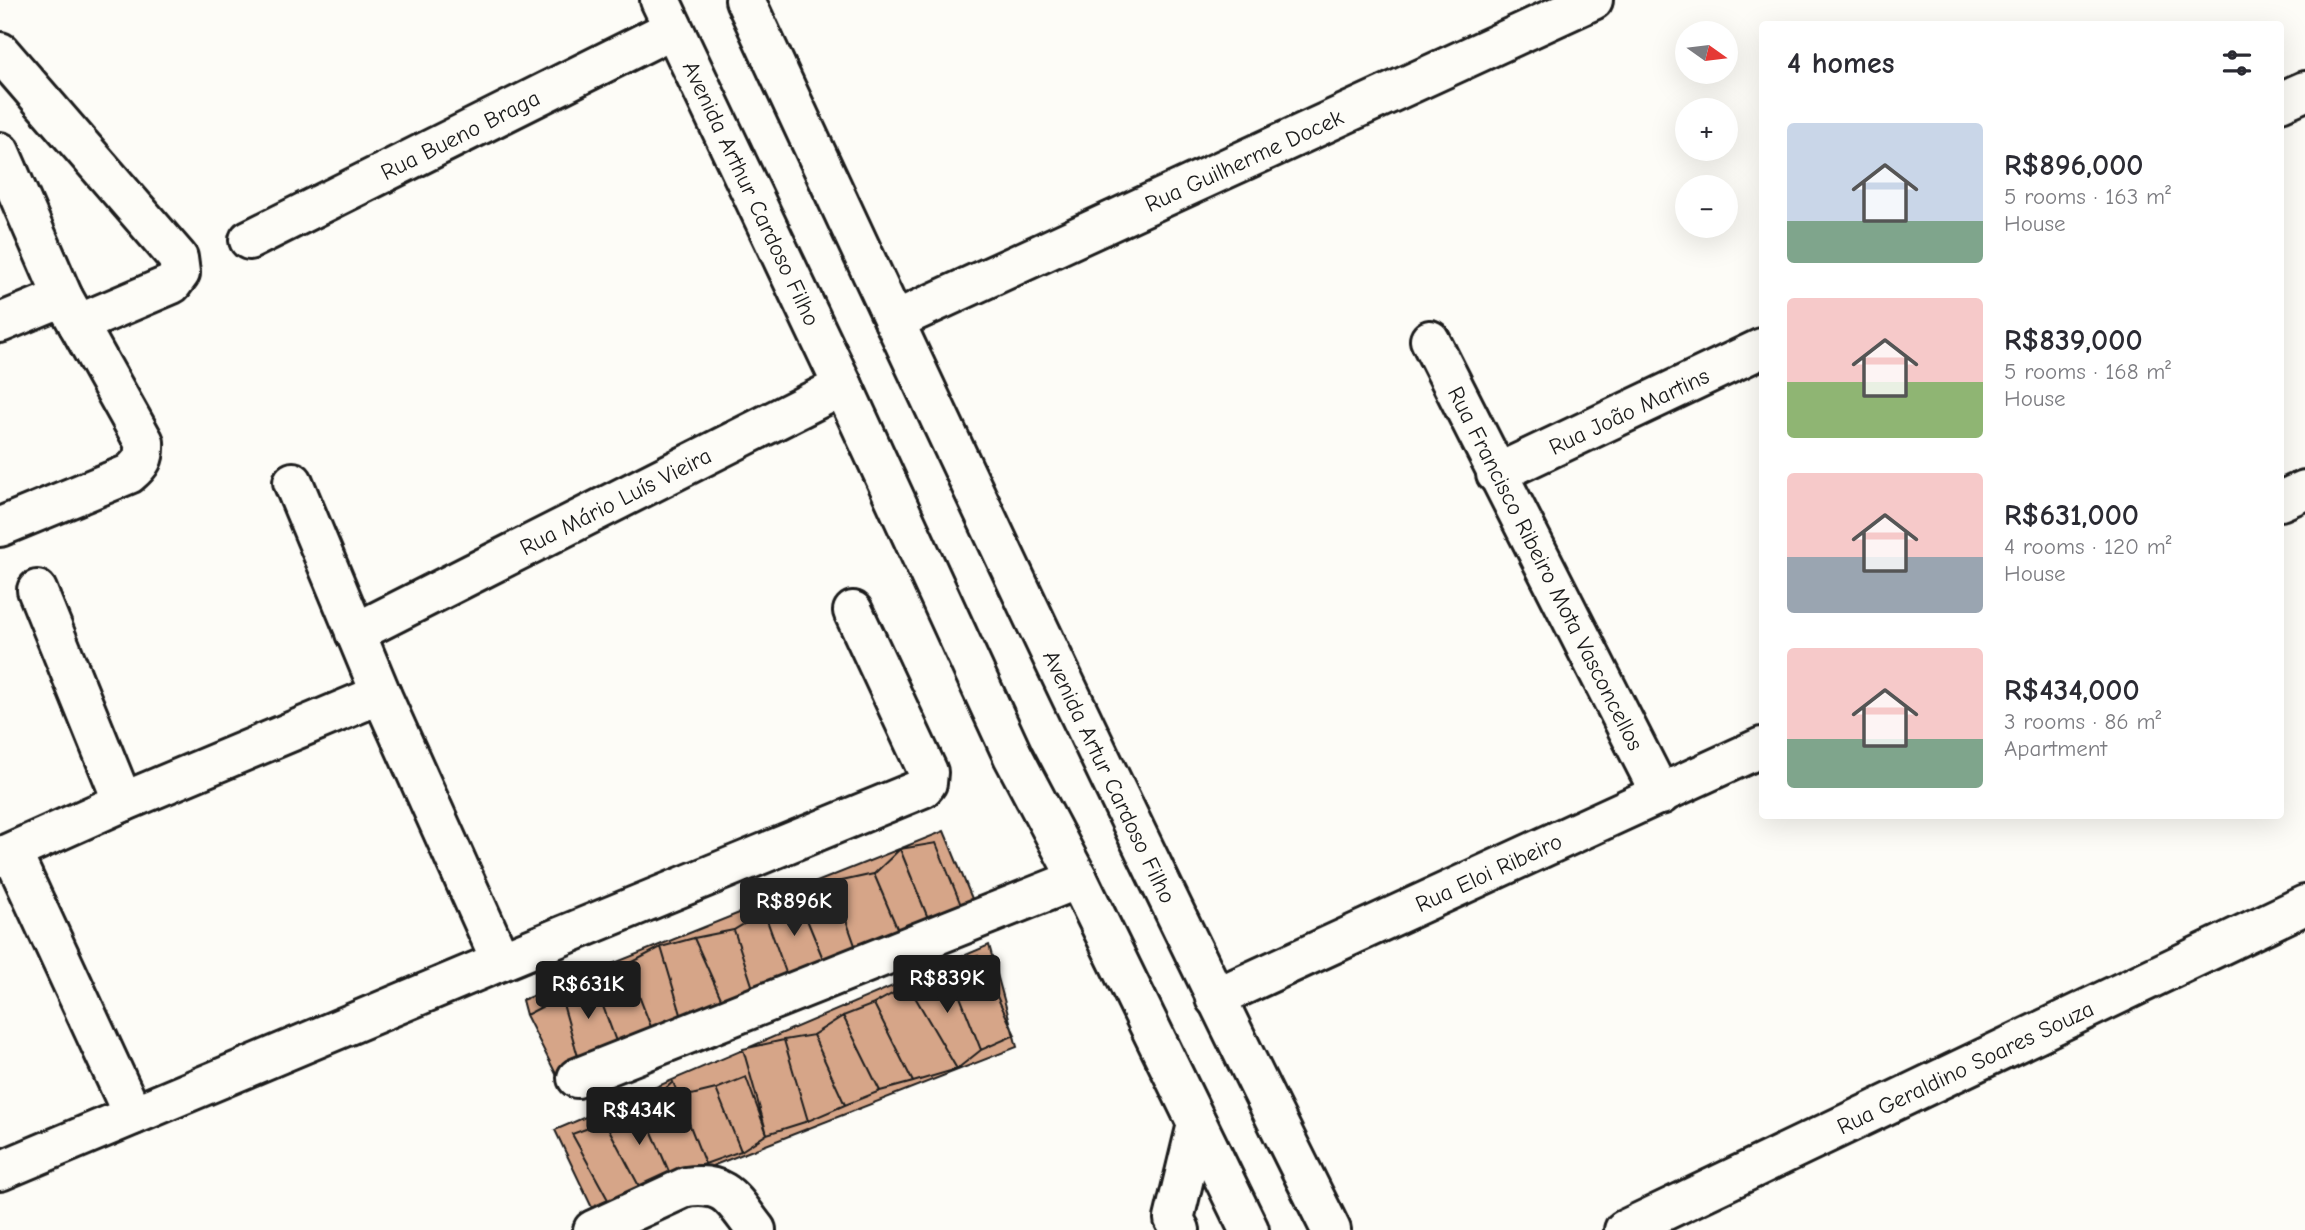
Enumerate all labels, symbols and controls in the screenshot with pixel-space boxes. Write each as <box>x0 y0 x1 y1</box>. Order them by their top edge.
north arrow <box>1675 21 1738 84</box>
map controls <box>1675 21 1738 238</box>
icon: filters <box>2218 44 2256 82</box>
text: 4 homes <box>1787 46 1894 81</box>
street label: Avenida Arthur Cardoso Filho <box>677 57 826 330</box>
street label: Rua Bueno Braga <box>376 84 544 186</box>
button: + <box>1675 98 1738 161</box>
street label: Rua Guilherme Docek <box>1140 103 1347 218</box>
text: R$896,000 <box>2004 148 2144 183</box>
icon: home <box>1843 151 1927 235</box>
button: − <box>1675 175 1738 238</box>
text: 5 rooms · 163 m² <box>2004 183 2171 210</box>
text: House <box>2004 210 2066 237</box>
text: R$839,000 <box>2004 323 2143 358</box>
icon: home <box>1843 326 1927 410</box>
text: 5 rooms · 168 m² <box>2004 358 2171 385</box>
street label: Rua João Martins <box>1544 362 1713 460</box>
street label: Rua Francisco Ribeiro Mota Vasconcellos <box>1442 382 1649 755</box>
text: House <box>2004 385 2066 412</box>
street label: Rua Mário Luís Vieira <box>515 441 716 561</box>
text: R$631,000 <box>2004 498 2139 533</box>
icon: home <box>1843 501 1927 585</box>
text: 4 rooms · 120 m² <box>2004 533 2171 560</box>
text: House <box>2004 560 2066 587</box>
street label: Avenida Artur Cardoso Filho <box>1038 646 1182 908</box>
text: R$434,000 <box>2004 673 2140 708</box>
icon: home <box>1843 676 1927 760</box>
text: 3 rooms · 86 m² <box>2004 708 2161 735</box>
text: Apartment <box>2004 735 2107 762</box>
street label: Rua Eloi Ribeiro <box>1411 827 1566 918</box>
pin: R$896K <box>737 878 851 938</box>
text: R$896K <box>756 887 832 914</box>
pin: R$839K <box>890 956 1004 1015</box>
pin: R$631K <box>531 962 645 1021</box>
text: R$839K <box>909 964 985 991</box>
text: R$631K <box>552 970 624 997</box>
street label: Rua Geraldino Soares Souza <box>1833 995 2098 1140</box>
pin: R$434K <box>582 1088 696 1147</box>
text: R$434K <box>602 1096 676 1123</box>

